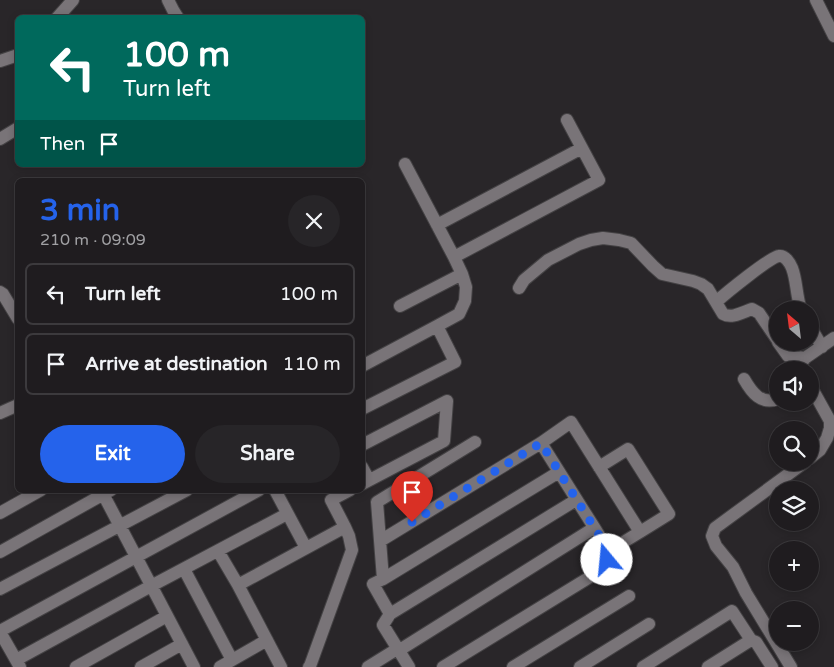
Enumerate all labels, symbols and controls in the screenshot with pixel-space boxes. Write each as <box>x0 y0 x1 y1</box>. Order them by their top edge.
text: 100 m <box>123 34 230 76</box>
icon: left <box>40 35 105 100</box>
text: Turn left <box>123 76 211 102</box>
icon: arrive <box>95 130 123 158</box>
text: Then <box>40 133 85 155</box>
text: 3 min <box>40 192 120 229</box>
button: close <box>288 195 340 247</box>
text: 210 m · 09:09 <box>40 230 146 250</box>
icon: left <box>42 280 70 308</box>
text: Turn left <box>85 283 161 305</box>
text: 100 m <box>280 283 338 305</box>
north arrow <box>769 301 819 351</box>
map controls <box>769 301 819 651</box>
icon: arrive <box>42 350 70 378</box>
text: Arrive at destination <box>85 353 268 375</box>
text: 110 m <box>283 353 341 375</box>
button: sound <box>769 361 819 411</box>
button: search <box>769 421 819 471</box>
button: Exit <box>40 425 185 483</box>
button: Share <box>195 425 340 483</box>
pin <box>391 471 433 522</box>
icon: arrive <box>398 478 426 506</box>
button: layers <box>769 481 819 531</box>
position arrow <box>580 533 632 585</box>
button: + <box>769 541 819 591</box>
button: − <box>769 601 819 651</box>

